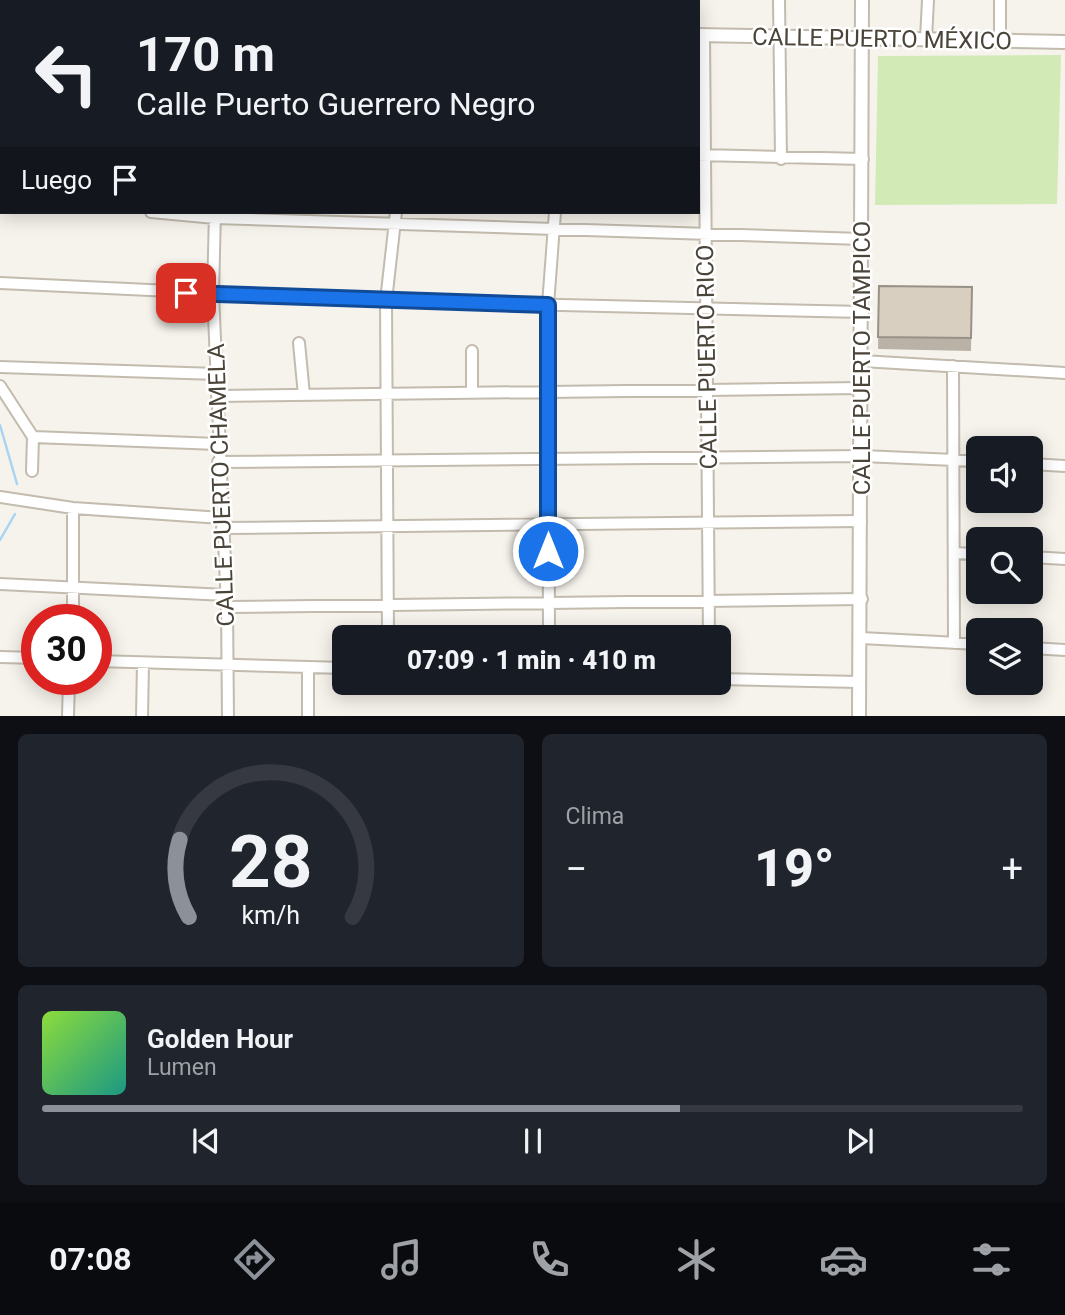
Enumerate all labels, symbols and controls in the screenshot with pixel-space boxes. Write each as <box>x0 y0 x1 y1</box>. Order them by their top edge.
street label: CALLE PUERTO MÉXICO <box>752 23 1012 55</box>
text: 170 m <box>136 26 275 83</box>
icon: left <box>21 28 112 119</box>
text: Calle Puerto Guerrero Negro <box>136 85 536 123</box>
icon: arrive <box>106 161 144 199</box>
text: Luego <box>21 165 92 195</box>
street label: CALLE PUERTO TAMPICO <box>848 221 876 495</box>
street label: CALLE PUERTO RICO <box>691 244 723 470</box>
pin <box>156 263 216 323</box>
icon: arrive <box>167 274 205 312</box>
street label: CALLE PUERTO CHAMELA <box>202 343 240 627</box>
map controls <box>966 436 1043 695</box>
button: sound <box>966 436 1043 513</box>
position arrow <box>511 514 585 588</box>
button: search <box>966 527 1043 604</box>
speed limit sign: 30 <box>21 604 112 695</box>
button: layers <box>966 618 1043 695</box>
text: 07:09 · 1 min · 410 m <box>407 645 656 675</box>
text: Clima <box>566 803 624 830</box>
text: 28 <box>229 819 313 905</box>
text: 19° <box>754 838 835 899</box>
text: − <box>566 847 587 891</box>
text: + <box>1001 847 1023 891</box>
text: km/h <box>241 900 300 929</box>
text: Golden Hour <box>147 1024 293 1054</box>
text: Lumen <box>147 1054 217 1081</box>
icon: previous <box>187 1122 225 1160</box>
icon: pause <box>514 1122 552 1160</box>
icon: next <box>841 1122 879 1160</box>
icon: directions <box>230 1235 279 1284</box>
icon: music <box>377 1235 426 1284</box>
icon: phone <box>525 1235 574 1284</box>
icon: climate <box>672 1235 721 1284</box>
icon: car <box>819 1235 868 1284</box>
icon: filters <box>967 1235 1016 1284</box>
text: 07:08 <box>49 1240 132 1278</box>

